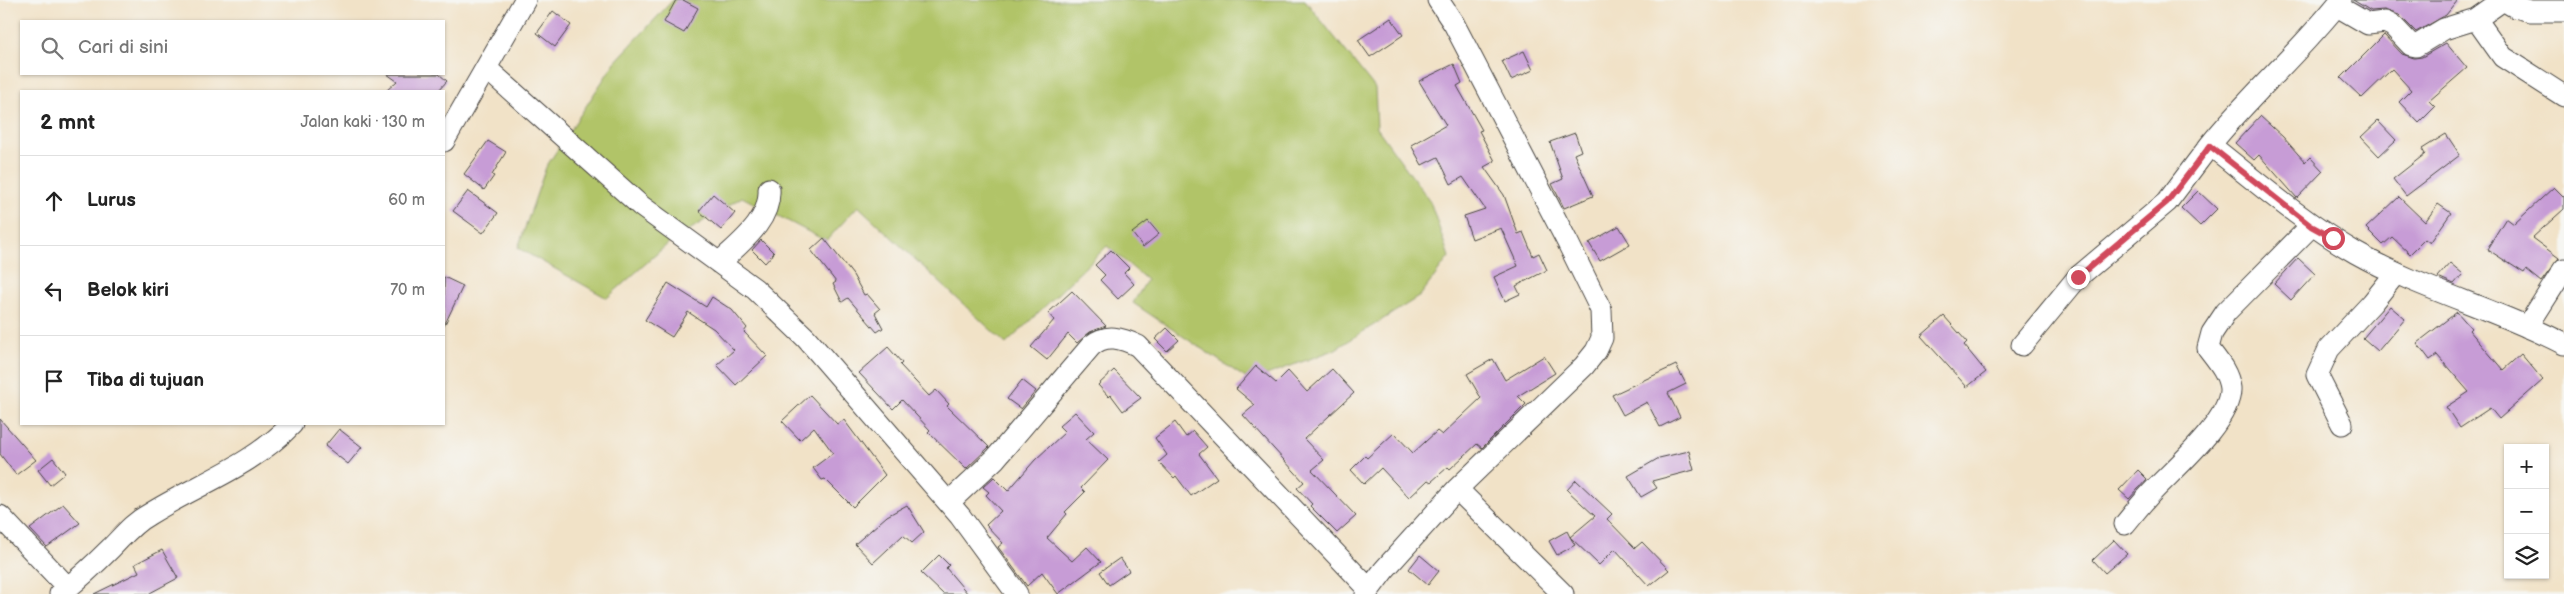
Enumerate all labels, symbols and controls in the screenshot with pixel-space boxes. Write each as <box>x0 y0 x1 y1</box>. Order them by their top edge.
search box <box>20 20 445 75</box>
icon: search <box>38 34 66 62</box>
text: Cari di sini <box>78 36 168 59</box>
text: 2 mnt <box>40 110 95 135</box>
text: Jalan kaki · 130 m <box>300 113 425 132</box>
icon: ahead <box>40 187 68 215</box>
text: Lurus <box>87 189 136 212</box>
text: 60 m <box>388 191 425 210</box>
route start <box>2322 227 2345 250</box>
route end <box>2067 266 2090 289</box>
icon: left <box>40 277 68 305</box>
text: Belok kiri <box>87 279 169 302</box>
text: 70 m <box>390 281 425 300</box>
icon: arrive <box>40 367 68 395</box>
text: Tiba di tujuan <box>87 369 204 392</box>
map controls <box>2504 444 2549 579</box>
button: + <box>2504 444 2549 489</box>
button: − <box>2504 489 2549 534</box>
button: layers <box>2504 534 2549 579</box>

